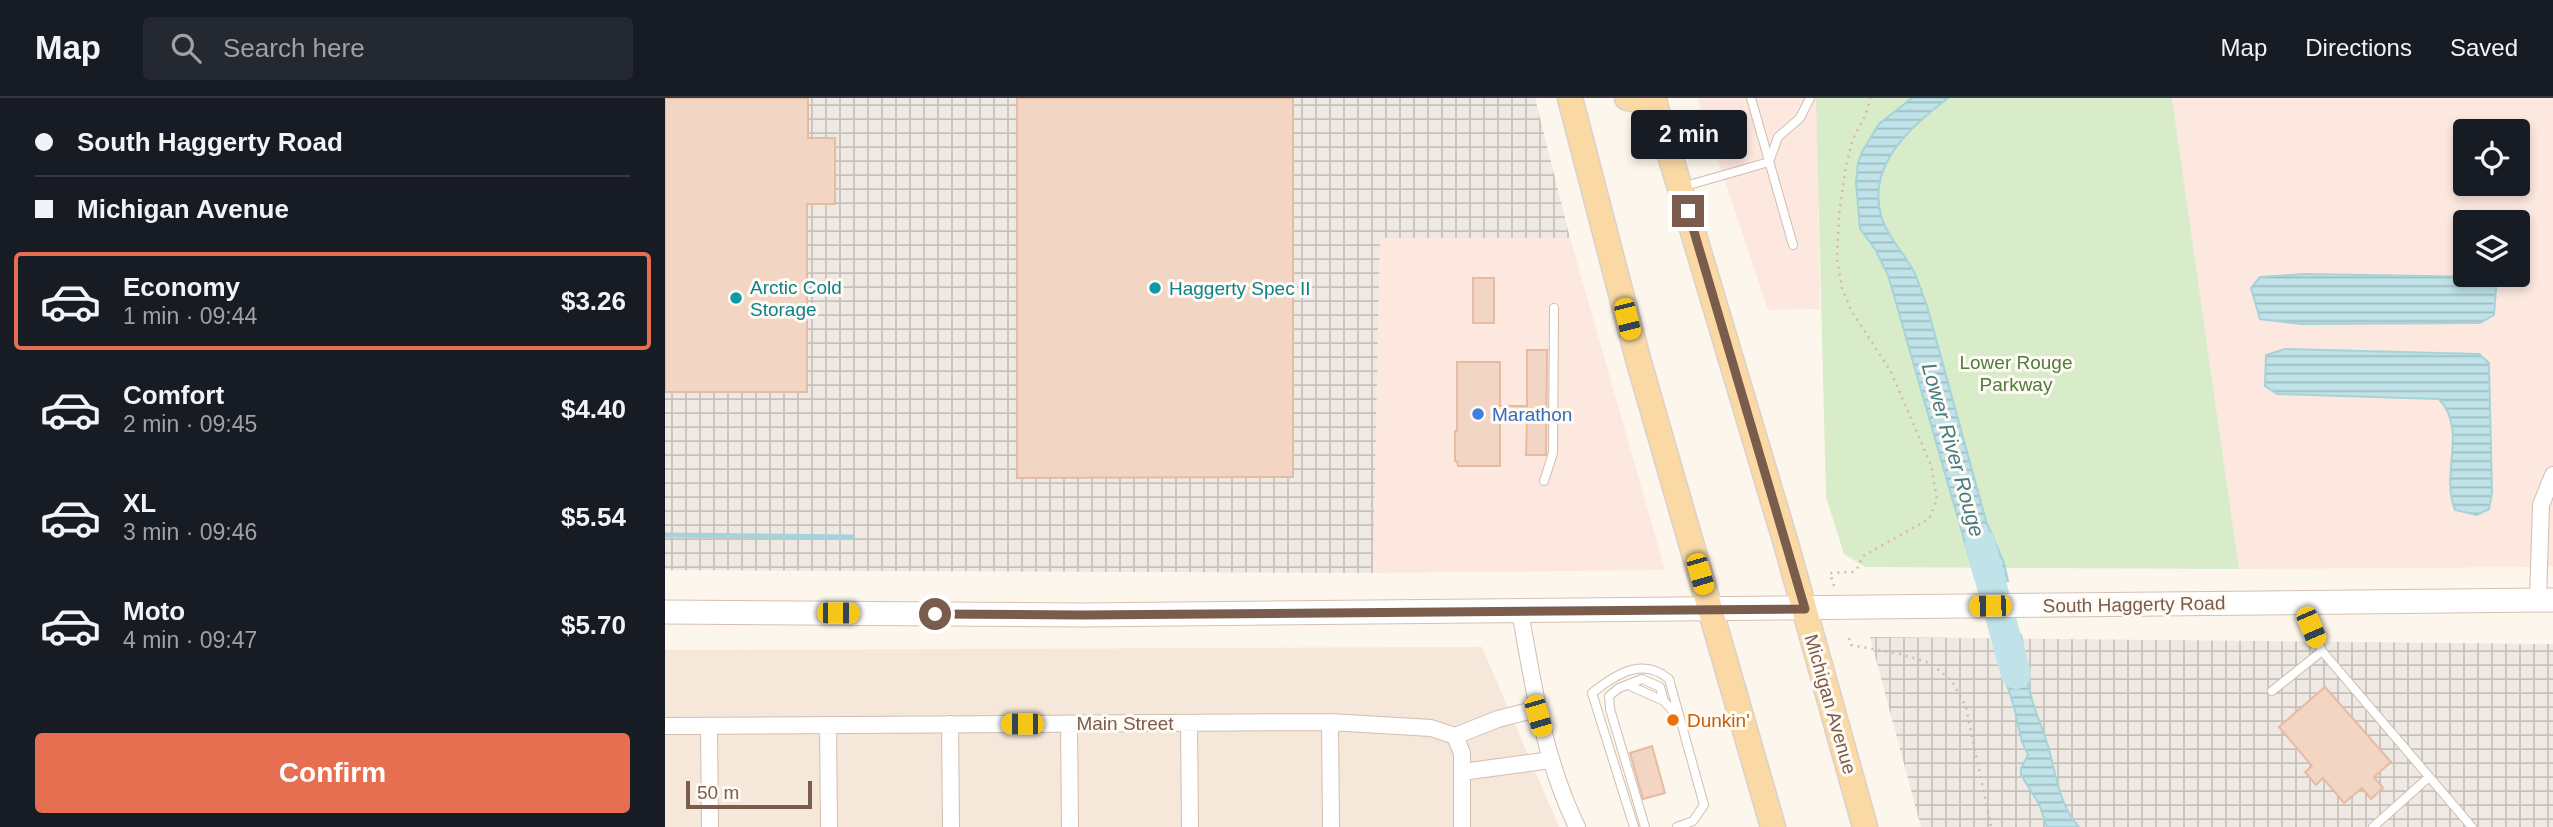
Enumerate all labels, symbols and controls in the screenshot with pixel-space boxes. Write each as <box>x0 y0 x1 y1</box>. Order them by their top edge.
search box <box>143 17 633 80</box>
text: Map <box>35 29 101 66</box>
icon: search <box>167 29 205 67</box>
text: Search here <box>223 33 365 63</box>
text: Map <box>2221 34 2267 61</box>
text: Directions <box>2305 34 2412 61</box>
text: Saved <box>2450 34 2518 61</box>
callout: 2 min <box>1630 109 1746 158</box>
map controls <box>2453 119 2530 287</box>
button: locate <box>2453 119 2530 196</box>
text: 2 min <box>1659 121 1719 147</box>
text: South Haggerty Road <box>77 127 343 157</box>
text: Michigan Avenue <box>77 194 289 224</box>
route end <box>1672 195 1704 227</box>
button: layers <box>2453 210 2530 287</box>
icon: car <box>39 270 102 333</box>
text: Economy <box>123 272 240 302</box>
place label: Arctic Cold Storage <box>750 277 842 320</box>
place label: Haggerty Spec II <box>1169 278 1311 299</box>
marker: Haggerty Spec II <box>1147 280 1163 296</box>
text: $3.26 <box>561 286 626 316</box>
marker: Arctic Cold Storage <box>728 290 744 306</box>
car <box>1612 296 1643 342</box>
text: 1 min · 09:44 <box>123 303 257 329</box>
park label: Lower Rouge Parkway <box>1959 352 2073 395</box>
water label: Lower River Rouge <box>1918 360 1989 539</box>
icon: car <box>39 378 102 441</box>
text: Comfort <box>123 380 224 410</box>
text: $4.40 <box>561 394 626 424</box>
place label: Marathon <box>1492 404 1572 425</box>
marker: Marathon <box>1470 406 1486 422</box>
text: 2 min · 09:45 <box>123 411 257 437</box>
icon: car <box>39 486 102 549</box>
text: XL <box>123 488 156 518</box>
text: $5.54 <box>561 502 626 532</box>
text: 3 min · 09:46 <box>123 519 257 545</box>
car <box>1685 551 1716 597</box>
street label: South Haggerty Road <box>2042 592 2226 617</box>
icon: car <box>39 594 102 657</box>
car <box>1969 595 2012 617</box>
text: Moto <box>123 596 185 626</box>
route start <box>919 598 951 630</box>
car <box>818 603 860 624</box>
car <box>2294 604 2329 650</box>
text: $5.70 <box>561 610 626 640</box>
text: 4 min · 09:47 <box>123 627 257 653</box>
street label: Michigan Avenue <box>1801 632 1861 776</box>
car <box>1523 693 1554 739</box>
place label: Dunkin' <box>1687 710 1750 731</box>
marker: Dunkin' <box>1665 712 1681 728</box>
street label: Main Street <box>1076 713 1174 734</box>
car <box>1002 714 1044 735</box>
button: Confirm <box>35 733 630 813</box>
scale bar <box>686 778 812 810</box>
text: 50 m <box>697 782 739 803</box>

